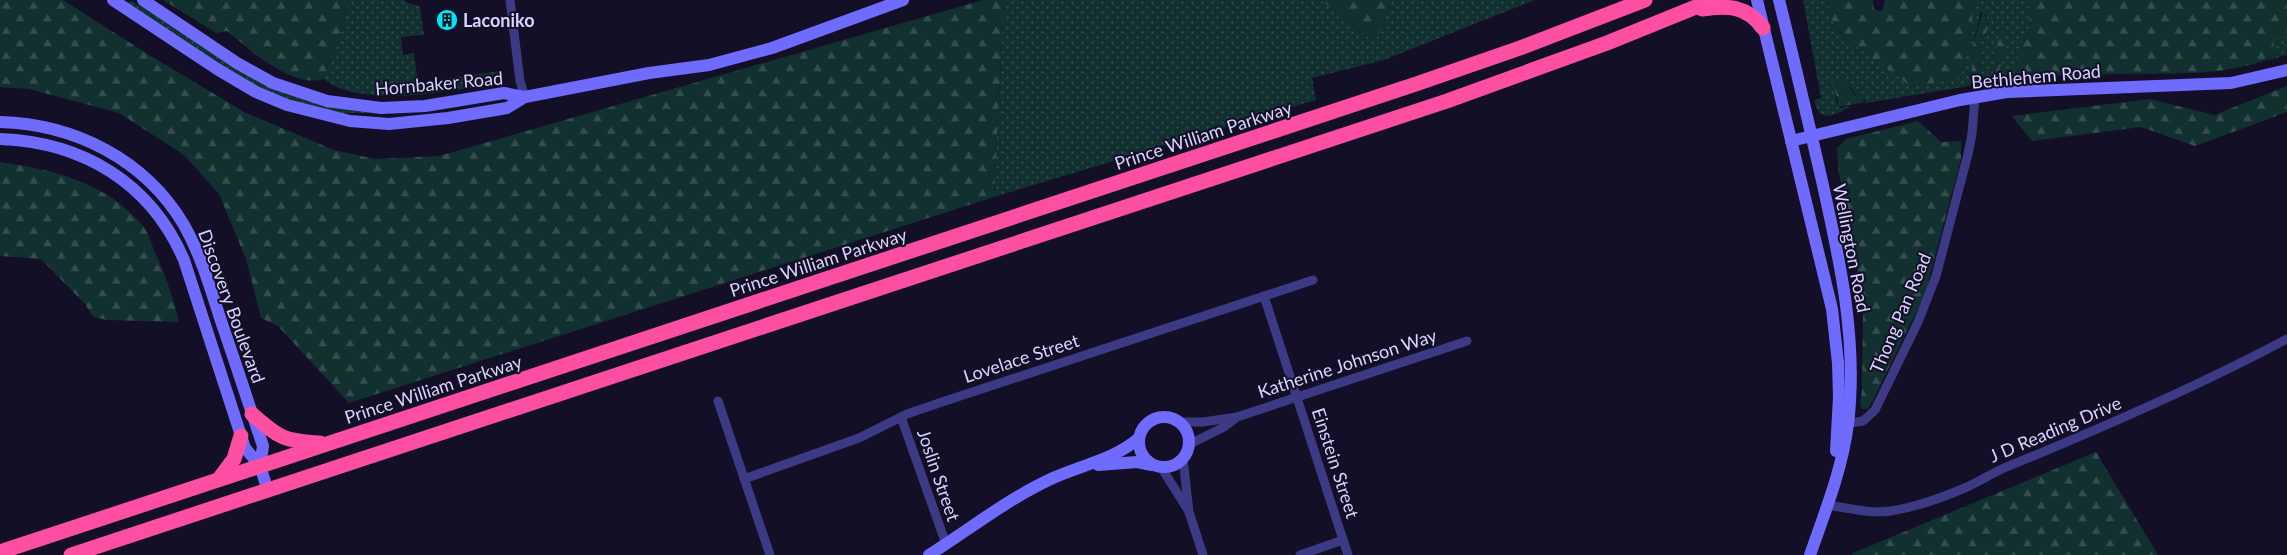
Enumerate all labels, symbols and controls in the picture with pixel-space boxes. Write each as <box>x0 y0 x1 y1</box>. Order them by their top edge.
building icon: Laconiko <box>435 8 459 32</box>
place label: Laconiko <box>463 9 535 31</box>
street label: Bethlehem Road <box>1970 59 2102 93</box>
street label: Hornbaker Road <box>374 66 504 100</box>
street label: Prince William Parkway <box>1112 96 1295 174</box>
street label: Wellington Road <box>1829 182 1875 314</box>
street label: Prince William Parkway <box>727 223 910 301</box>
street label: Discovery Boulevard <box>194 226 270 386</box>
street label: Thong Pan Road <box>1865 249 1935 377</box>
street label: Katherine Johnson Way <box>1255 323 1440 402</box>
street label: Lovelace Street <box>960 329 1082 387</box>
street label: Prince William Parkway <box>342 350 525 428</box>
street label: J D Reading Drive <box>1986 391 2124 467</box>
street label: Einstein Street <box>1308 405 1364 521</box>
street label: Joslin Street <box>913 426 965 524</box>

